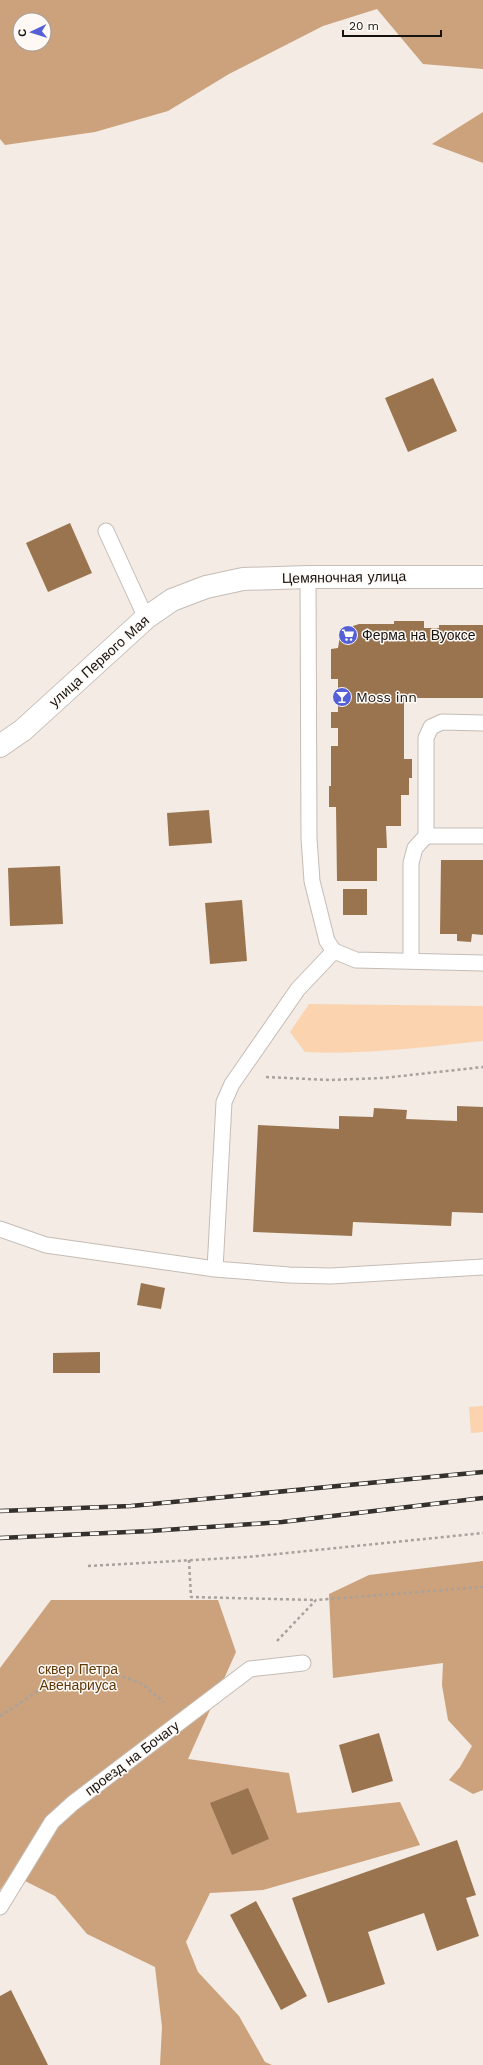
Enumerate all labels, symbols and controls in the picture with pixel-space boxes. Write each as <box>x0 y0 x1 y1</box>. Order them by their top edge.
north arrow <box>12 12 52 52</box>
scale bar <box>343 12 441 38</box>
text: 20 m <box>349 19 379 33</box>
text: С <box>16 28 29 37</box>
street label: Цемяночная улица <box>282 568 406 586</box>
street label: улица Первого Мая <box>46 612 152 710</box>
supermarket icon: Ферма на Вуоксе <box>337 624 359 646</box>
place label: Ферма на Вуоксе <box>362 627 476 643</box>
bar icon: Moss inn <box>331 686 353 708</box>
place label: Moss inn <box>356 689 417 705</box>
park label: сквер Петра Авенариуса <box>38 1661 118 1693</box>
street label: проезд на Бочагу <box>82 1717 182 1799</box>

